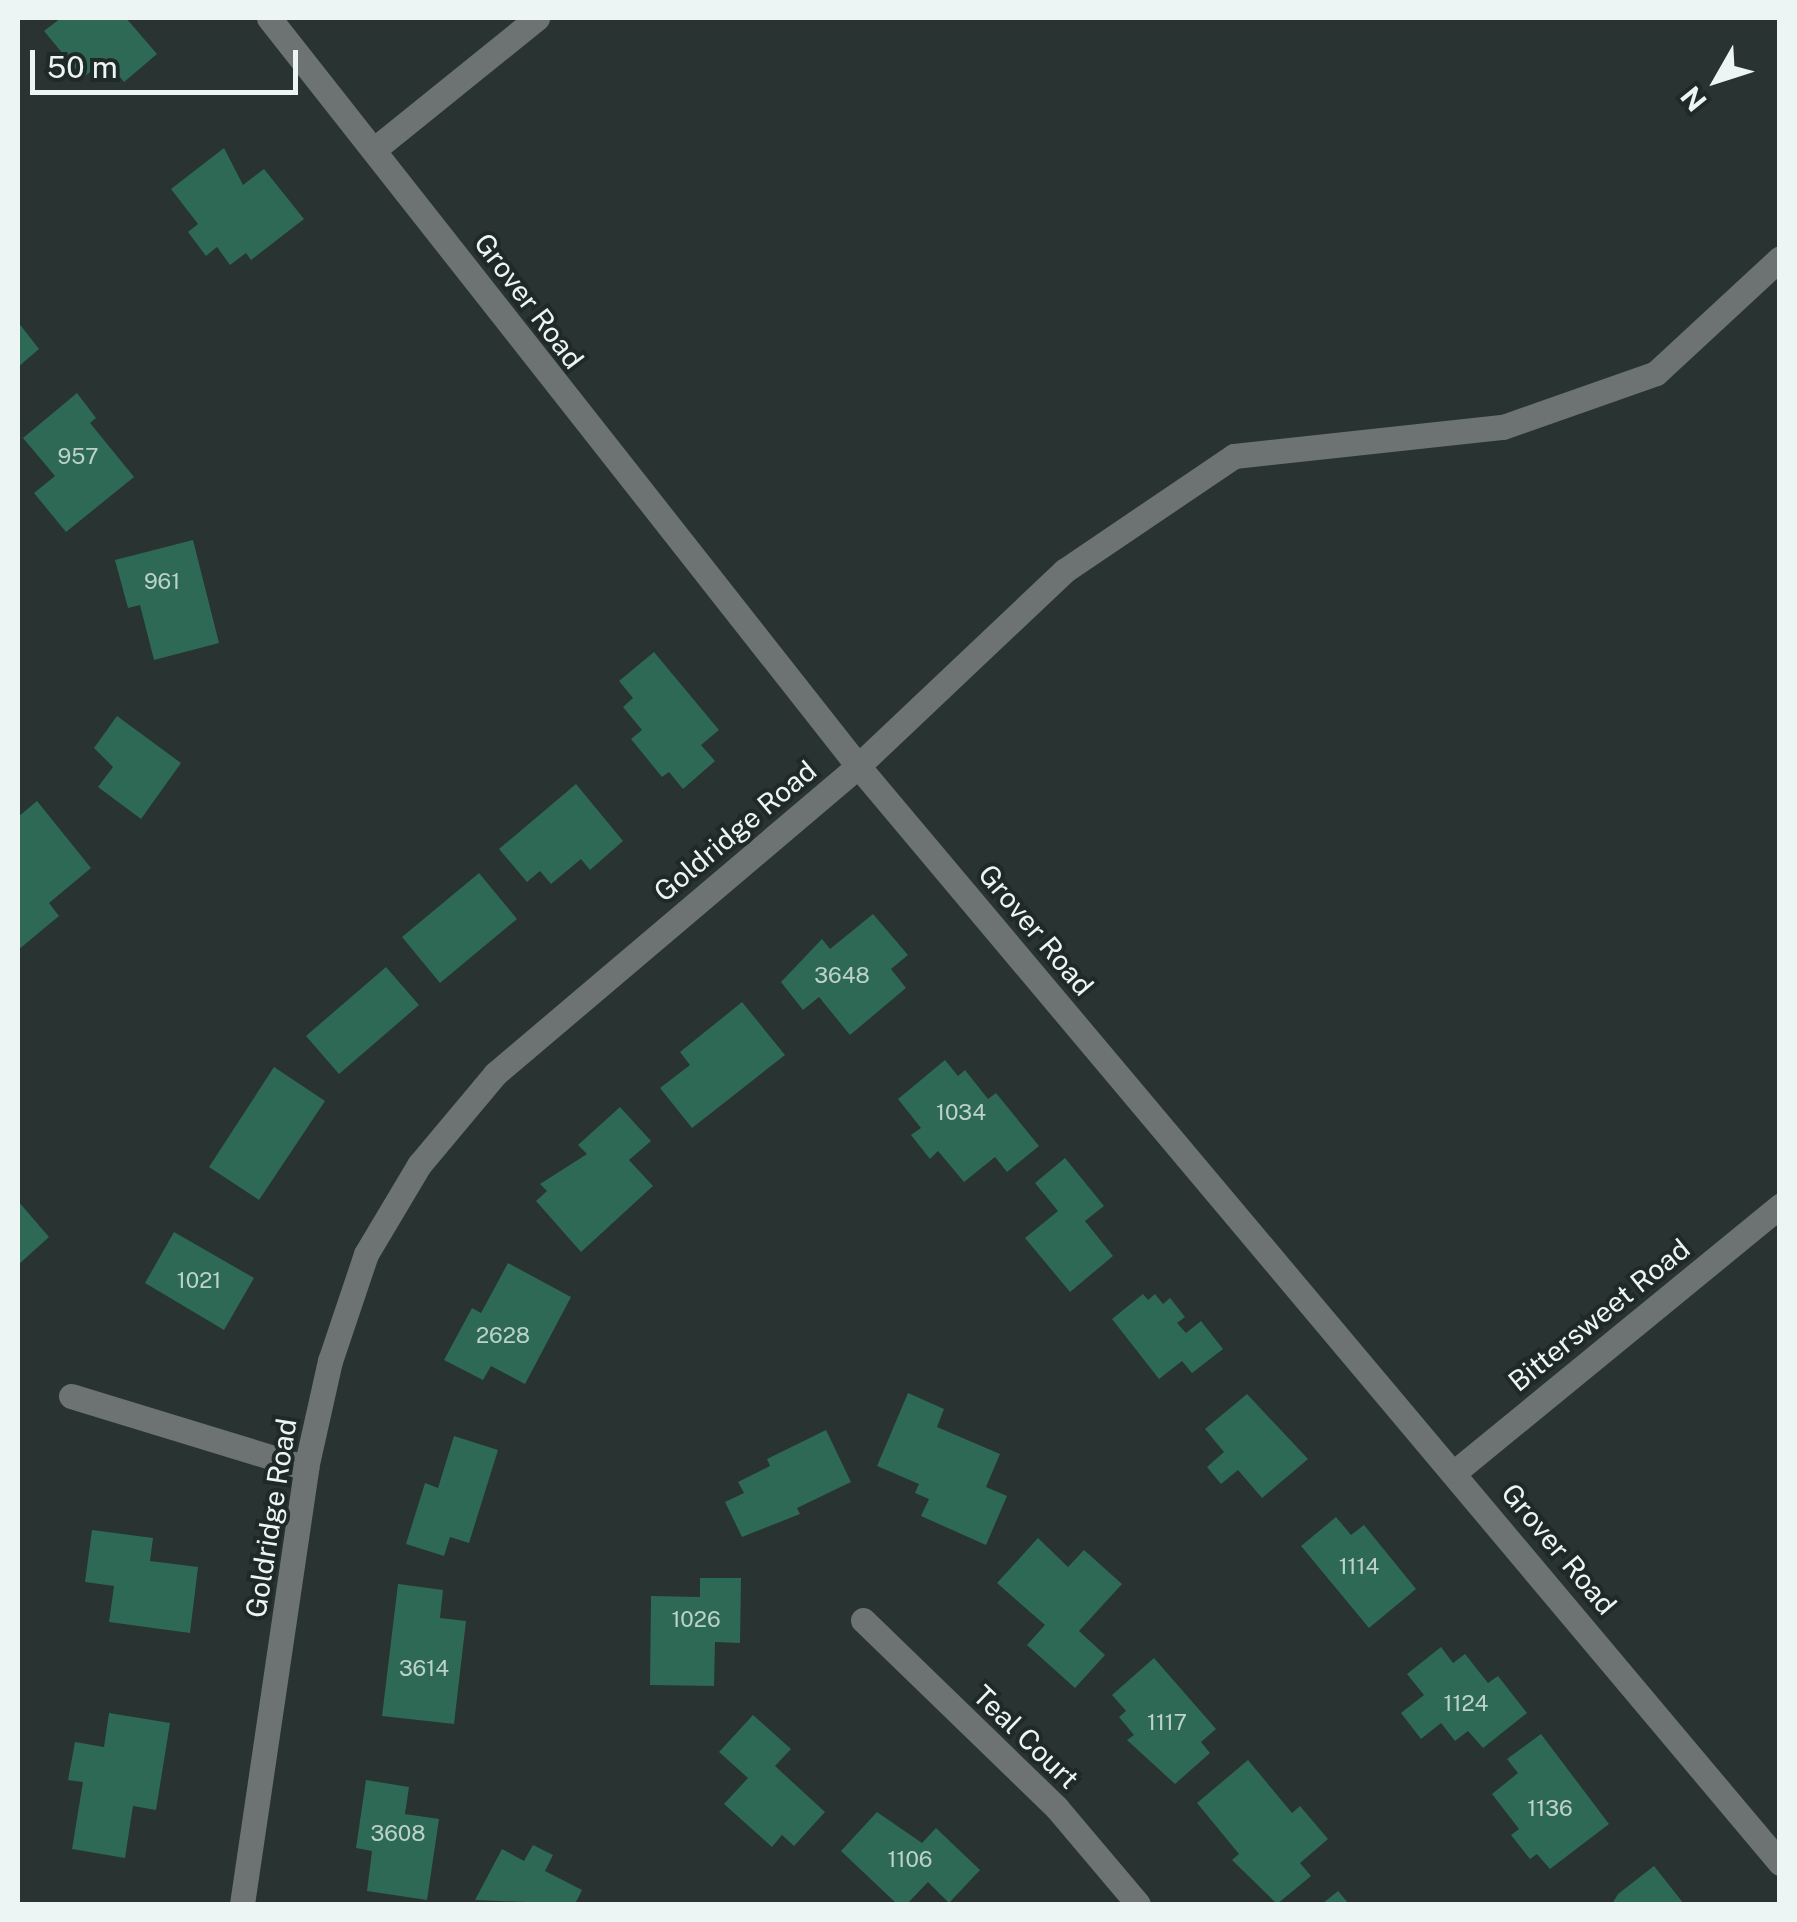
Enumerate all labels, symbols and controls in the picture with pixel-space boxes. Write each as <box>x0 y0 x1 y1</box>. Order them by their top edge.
scale bar <box>35 30 302 92</box>
north arrow <box>1667 30 1767 130</box>
text: 50 m <box>47 49 118 85</box>
text: N <box>1674 80 1713 118</box>
street label: Grover Road <box>467 227 591 375</box>
house number: 957 <box>57 444 99 470</box>
house number: 961 <box>144 569 180 595</box>
street label: Goldridge Road <box>647 753 823 909</box>
street label: Grover Road <box>972 858 1100 1002</box>
house number: 3648 <box>814 963 870 989</box>
house number: 1034 <box>936 1100 986 1126</box>
street label: Bittersweet Road <box>1502 1232 1696 1398</box>
house number: 1021 <box>177 1268 221 1294</box>
house number: 2628 <box>476 1323 530 1349</box>
street label: Goldridge Road <box>239 1416 303 1620</box>
street label: Grover Road <box>1495 1477 1623 1621</box>
house number: 1114 <box>1339 1554 1379 1580</box>
house number: 1026 <box>671 1607 721 1633</box>
house number: 3614 <box>399 1656 449 1682</box>
street label: Teal Court <box>966 1678 1086 1796</box>
house number: 1124 <box>1444 1691 1488 1717</box>
house number: 1117 <box>1147 1710 1187 1736</box>
house number: 1136 <box>1527 1796 1573 1822</box>
house number: 3608 <box>371 1821 425 1847</box>
house number: 1106 <box>888 1847 932 1873</box>

